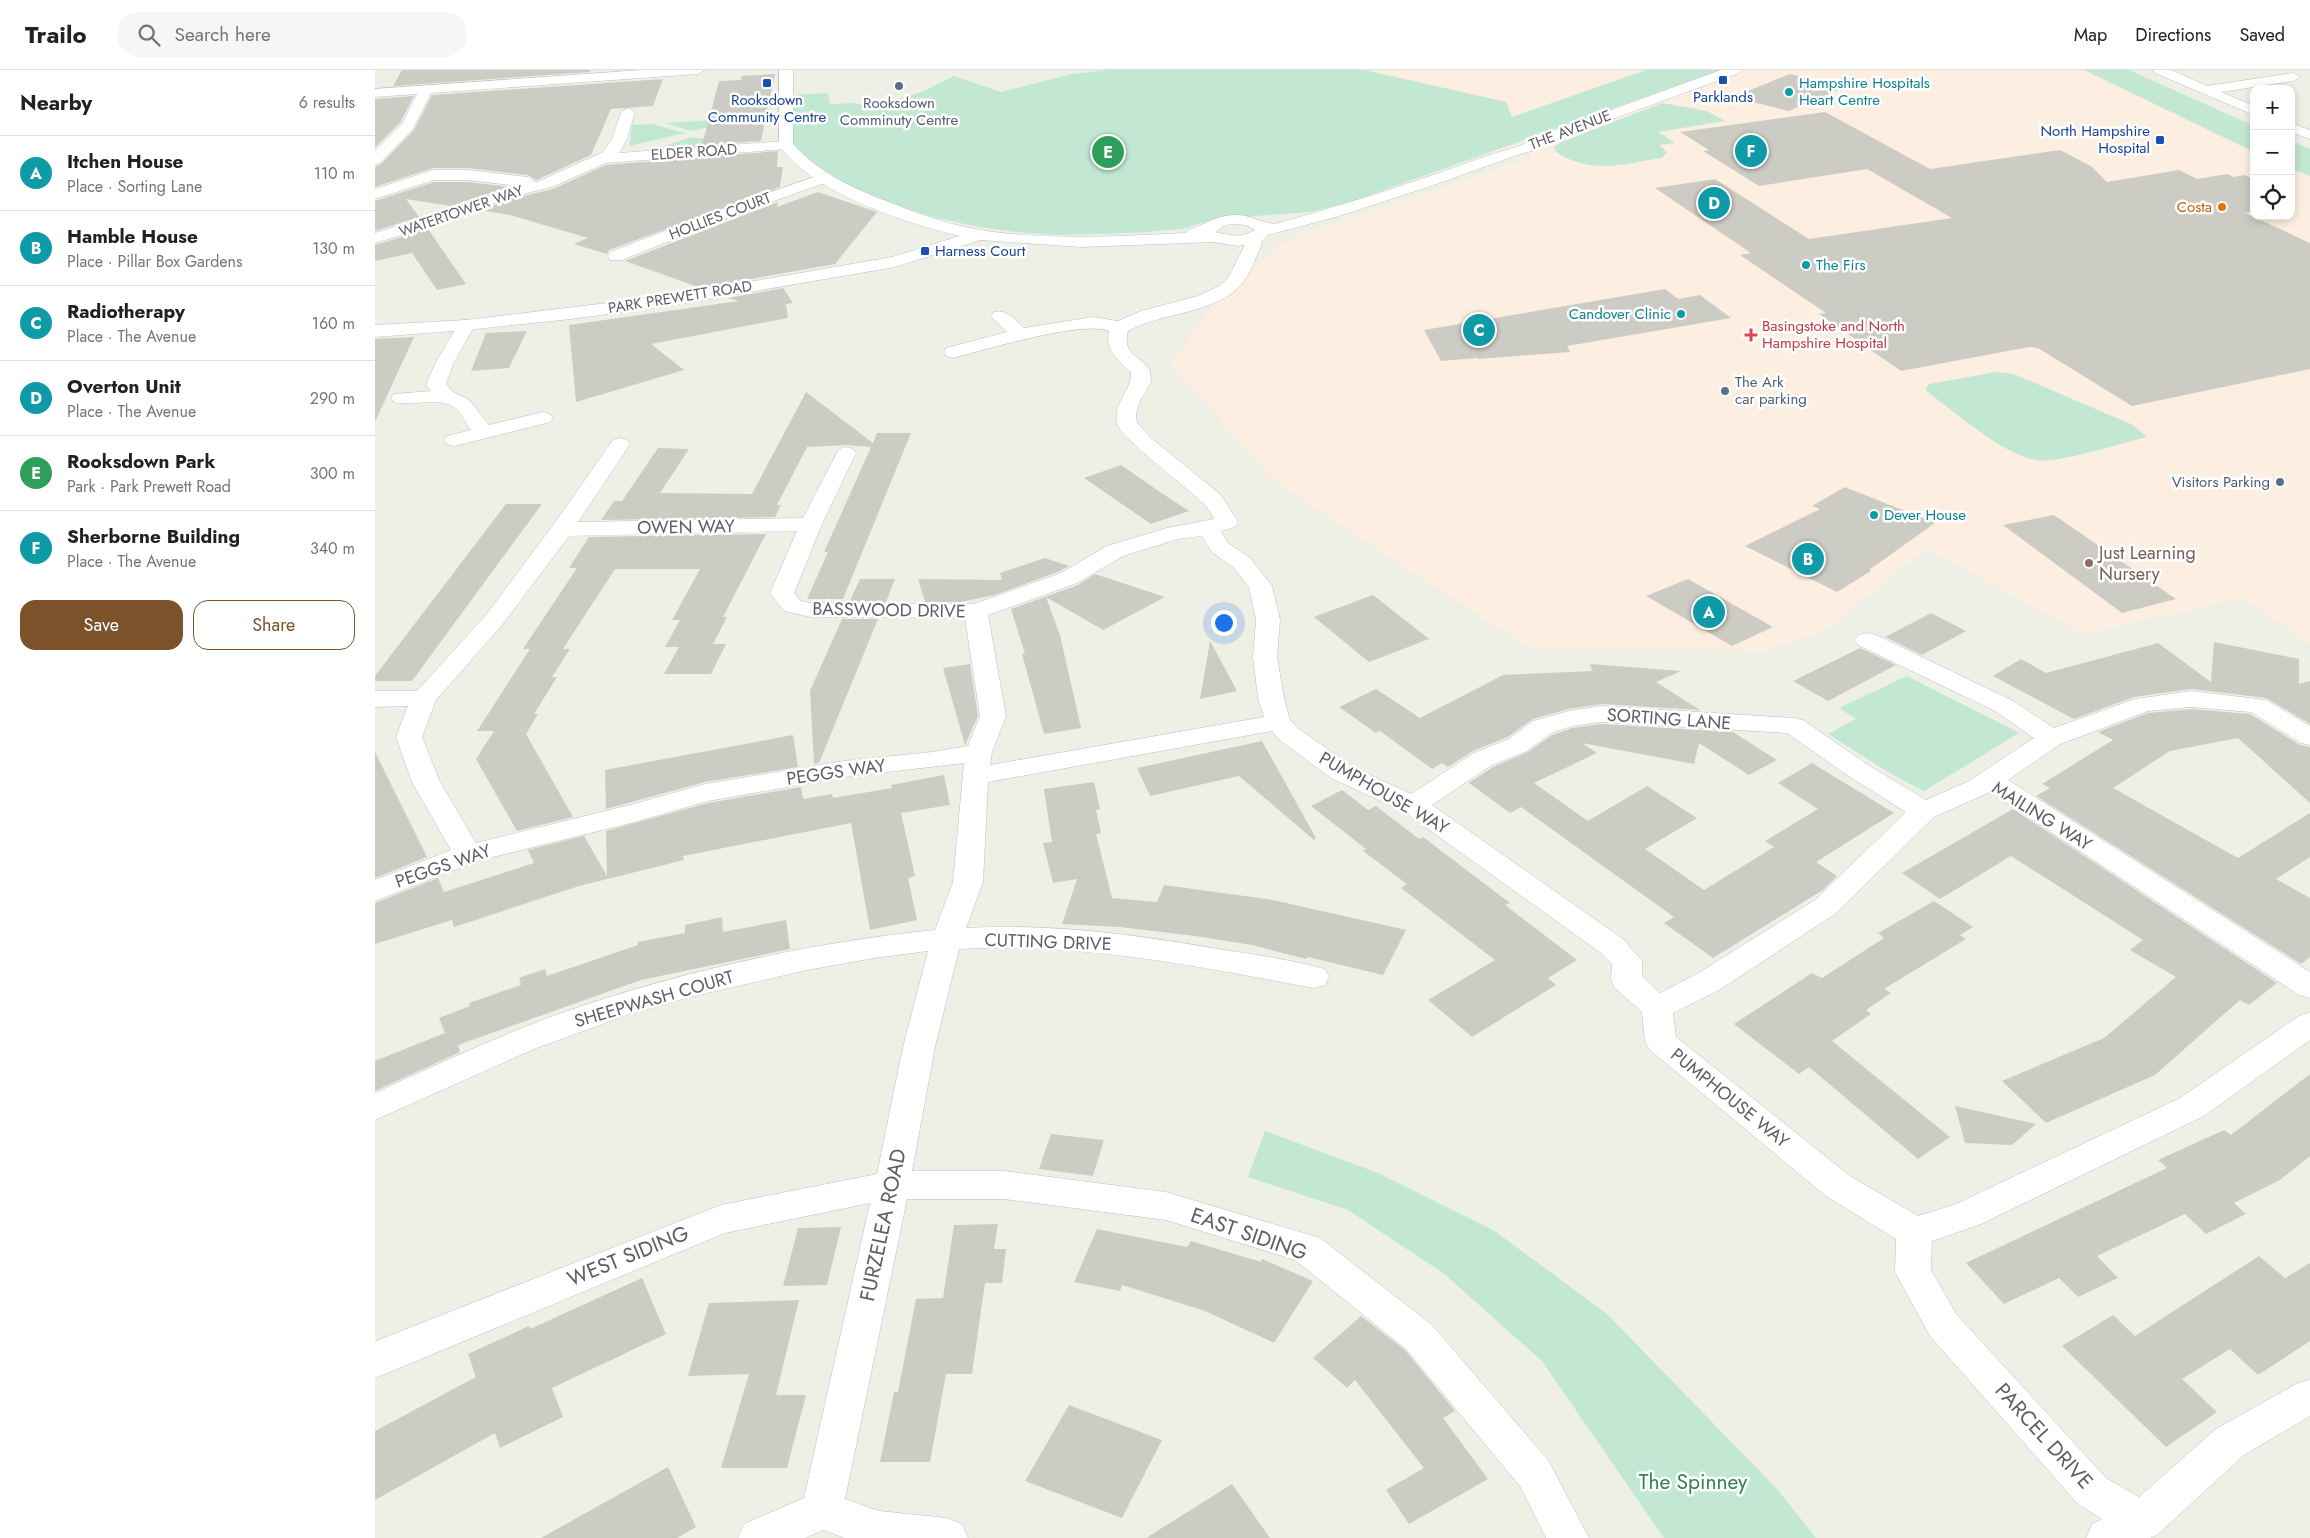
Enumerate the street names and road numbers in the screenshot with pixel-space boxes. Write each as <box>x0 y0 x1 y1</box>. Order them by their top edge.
street label: THE AVENUE <box>1526 104 1614 156</box>
street label: ELDER ROAD <box>650 138 738 166</box>
street label: WATERTOWER WAY <box>396 179 527 243</box>
street label: HOLLIES COURT <box>666 186 774 246</box>
street label: PARK PREWETT ROAD <box>607 275 753 319</box>
street label: OWEN WAY <box>637 513 736 541</box>
street label: BASSWOOD DRIVE <box>812 596 966 624</box>
street label: SORTING LANE <box>1606 702 1732 736</box>
street label: PUMPHOUSE WAY <box>1314 745 1454 841</box>
street label: PEGGS WAY <box>785 752 888 792</box>
street label: MAILING WAY <box>1987 775 2098 858</box>
street label: PEGGS WAY <box>392 837 495 895</box>
street label: CUTTING DRIVE <box>984 927 1112 957</box>
street label: SHEEPWASH COURT <box>571 964 737 1034</box>
street label: PUMPHOUSE WAY <box>1665 1042 1796 1155</box>
street label: FURZELEA ROAD <box>852 1146 914 1304</box>
street label: EAST SIDING <box>1187 1200 1311 1268</box>
street label: WEST SIDING <box>563 1218 693 1294</box>
street label: PARCEL DRIVE <box>1988 1376 2100 1496</box>

